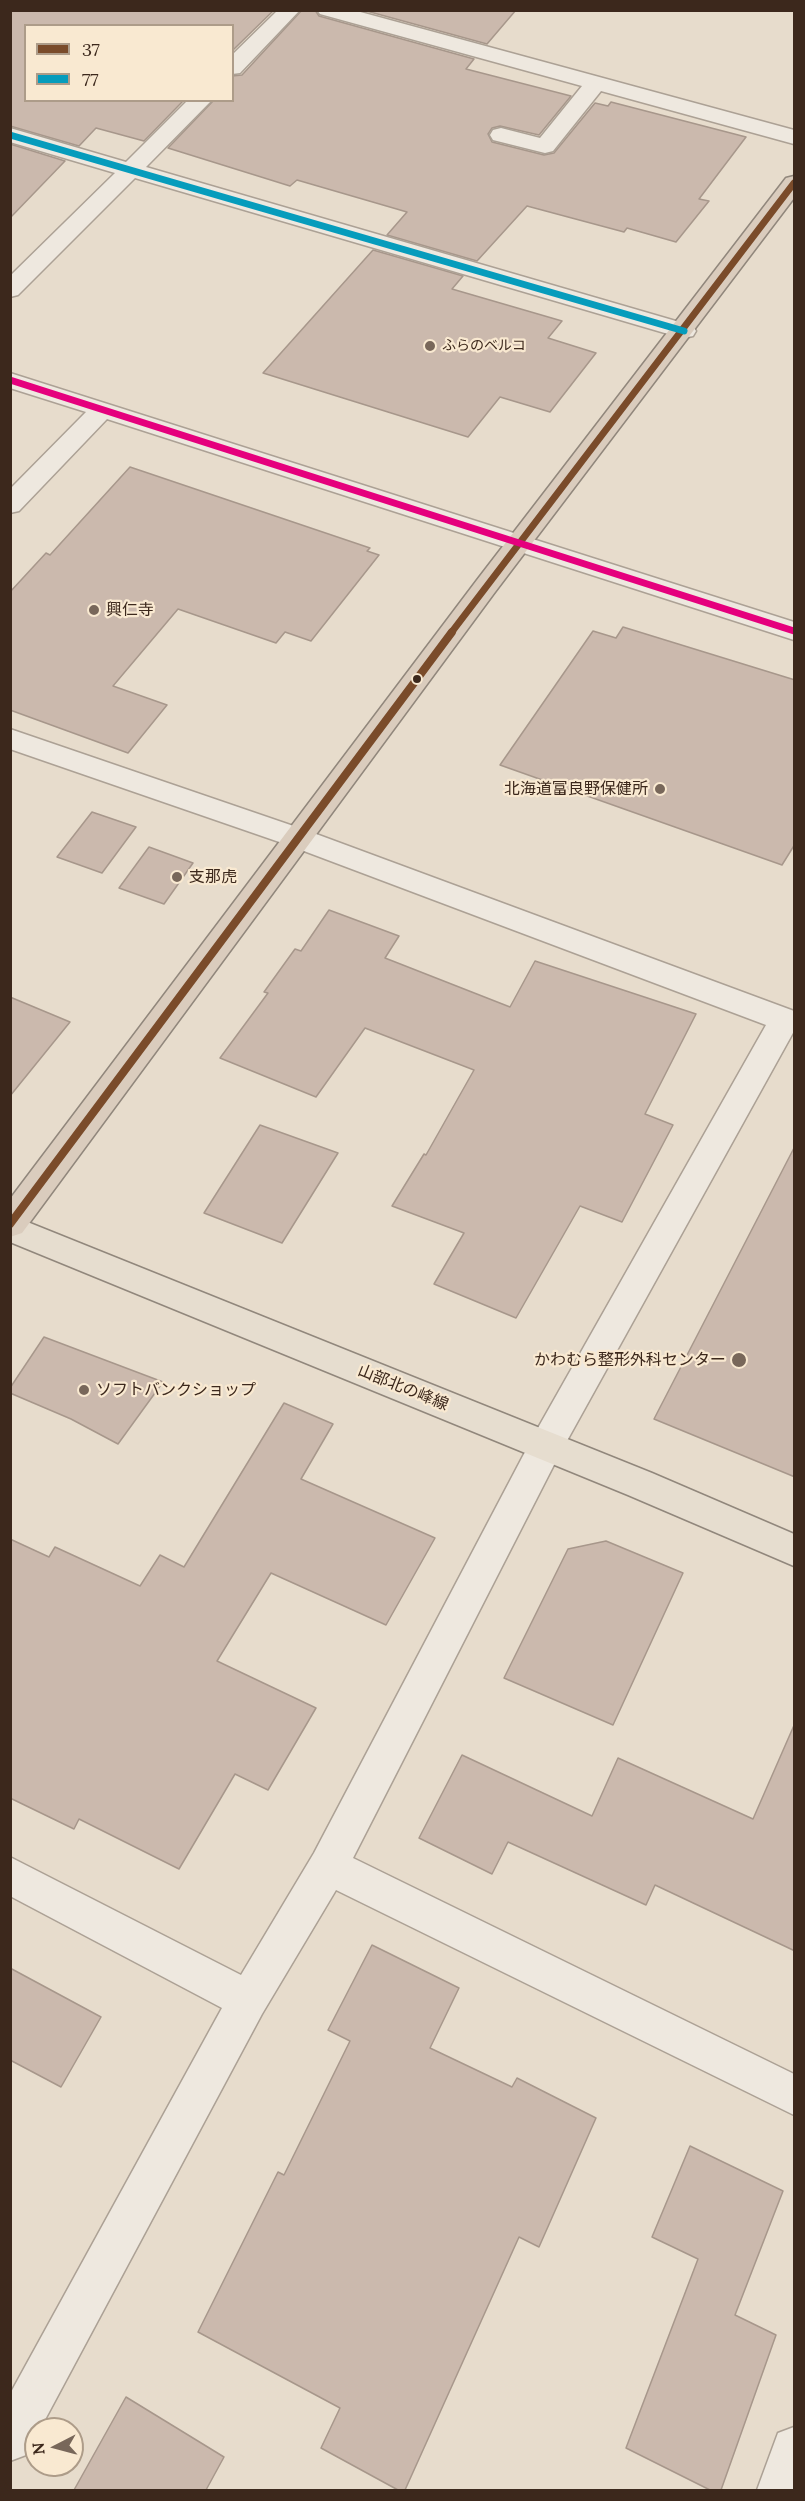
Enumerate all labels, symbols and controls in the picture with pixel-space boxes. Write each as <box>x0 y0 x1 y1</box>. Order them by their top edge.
legend <box>24 24 234 102</box>
text: 37 <box>82 38 100 61</box>
text: 77 <box>82 68 99 91</box>
place label: ふらのベルコ <box>442 338 526 354</box>
marker: ふらのベルコ <box>423 339 437 353</box>
place label: 興仁寺 <box>106 600 154 620</box>
marker: 興仁寺 <box>87 603 101 617</box>
unlabelled marker <box>411 673 423 685</box>
place label: 北海道富良野保健所 <box>504 779 648 799</box>
marker: 北海道富良野保健所 <box>653 782 667 796</box>
place label: 支那虎 <box>189 867 237 887</box>
marker: 支那虎 <box>170 870 184 884</box>
place label: かわむら整形外科センター <box>534 1350 726 1370</box>
marker: かわむら整形外科センター <box>730 1351 748 1369</box>
street label: 山部北の峰線 <box>355 1361 451 1415</box>
place label: ソフトバンクショップ <box>96 1380 256 1400</box>
marker: ソフトバンクショップ <box>77 1383 91 1397</box>
north arrow <box>24 2417 84 2477</box>
text: N <box>27 2441 49 2456</box>

